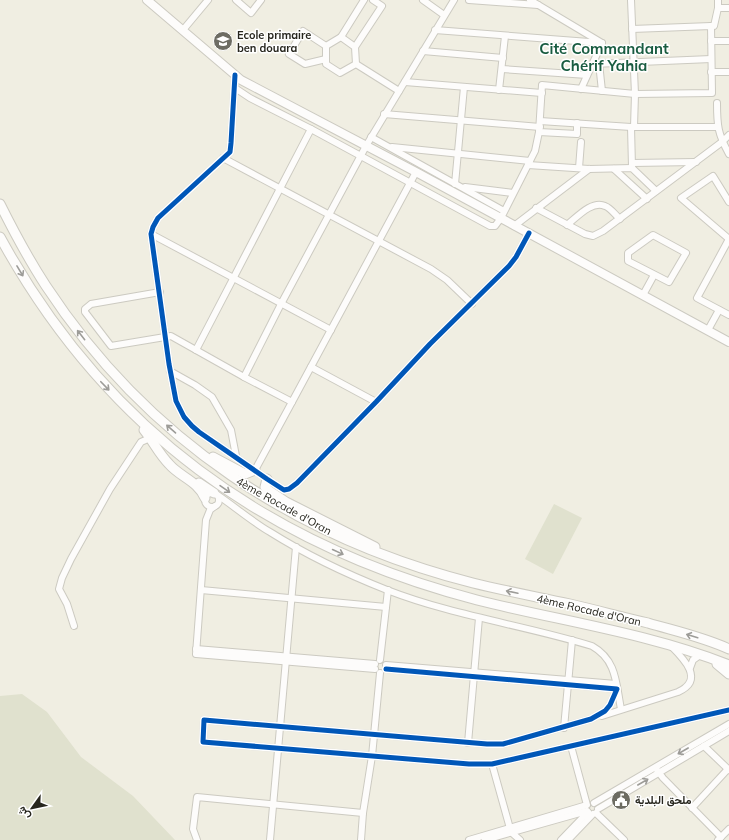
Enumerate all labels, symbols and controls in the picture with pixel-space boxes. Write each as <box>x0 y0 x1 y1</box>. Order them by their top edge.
place label: Ecole primaire ben douara <box>237 28 311 55</box>
school or university icon: Ecole primaire ben douara <box>212 30 234 52</box>
district label: Cité Commandant Chérif Yahia <box>539 39 669 75</box>
one-way arrow <box>16 265 24 277</box>
one-way arrow <box>77 330 86 341</box>
one-way arrow <box>101 381 110 391</box>
one-way arrow <box>166 424 176 433</box>
street label: 4ème Rocade d'Oran <box>234 474 334 538</box>
one-way arrow <box>219 485 230 493</box>
one-way arrow <box>332 549 344 556</box>
one-way arrow <box>505 587 518 595</box>
street label: 4ème Rocade d'Oran <box>535 591 643 629</box>
one-way arrow <box>687 631 699 639</box>
one-way arrow <box>677 747 689 755</box>
one-way arrow <box>637 778 648 786</box>
north arrow <box>12 788 52 828</box>
public building icon: ملحق البلدية <box>610 789 632 811</box>
place label: ملحق البلدية <box>635 793 691 807</box>
text: ش <box>14 804 33 823</box>

